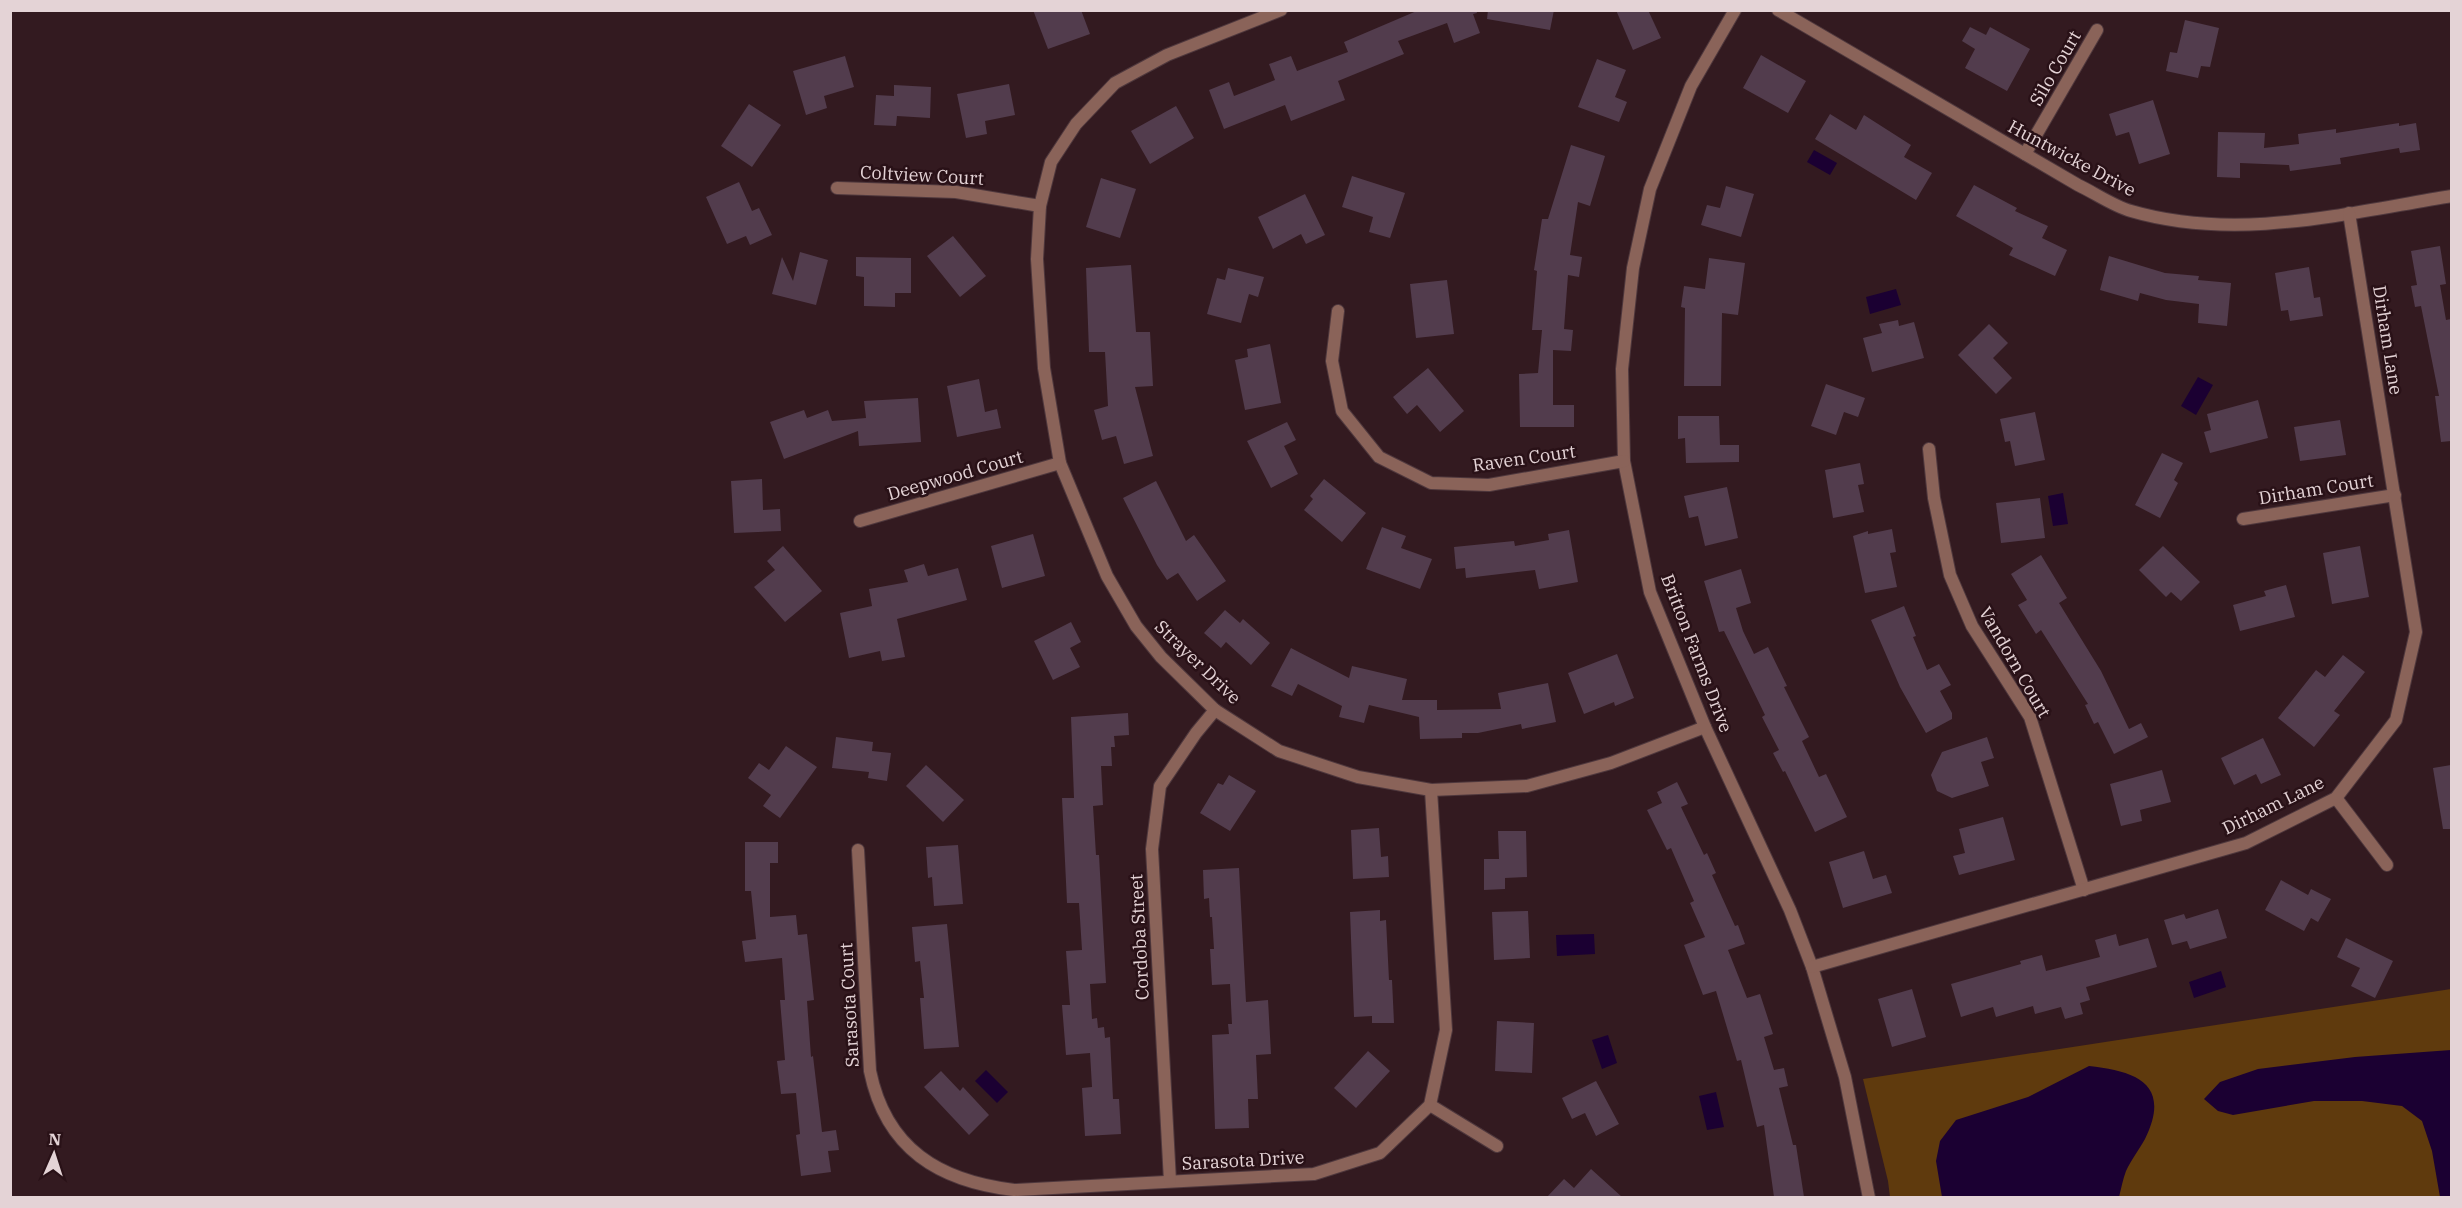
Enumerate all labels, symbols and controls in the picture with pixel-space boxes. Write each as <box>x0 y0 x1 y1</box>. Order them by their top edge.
street label: Silo Court <box>2024 26 2086 110</box>
street label: Huntwicke Drive <box>2004 115 2140 201</box>
street label: Coltview Court <box>860 160 984 190</box>
street label: Dirham Lane <box>2368 284 2408 396</box>
street label: Raven Court <box>1471 439 1577 477</box>
street label: Deepwood Court <box>885 445 1025 505</box>
street label: Dirham Court <box>2257 469 2375 509</box>
street label: Britton Farms Drive <box>1656 570 1738 736</box>
street label: Vandorn Court <box>1974 602 2056 722</box>
street label: Strayer Drive <box>1150 615 1246 709</box>
street label: Dirham Lane <box>2218 770 2328 840</box>
street label: Cordoba Street <box>1124 873 1154 1001</box>
street label: Sarasota Court <box>834 942 864 1068</box>
north arrow <box>24 1124 84 1184</box>
text: N <box>48 1129 62 1149</box>
street label: Sarasota Drive <box>1181 1145 1305 1175</box>

